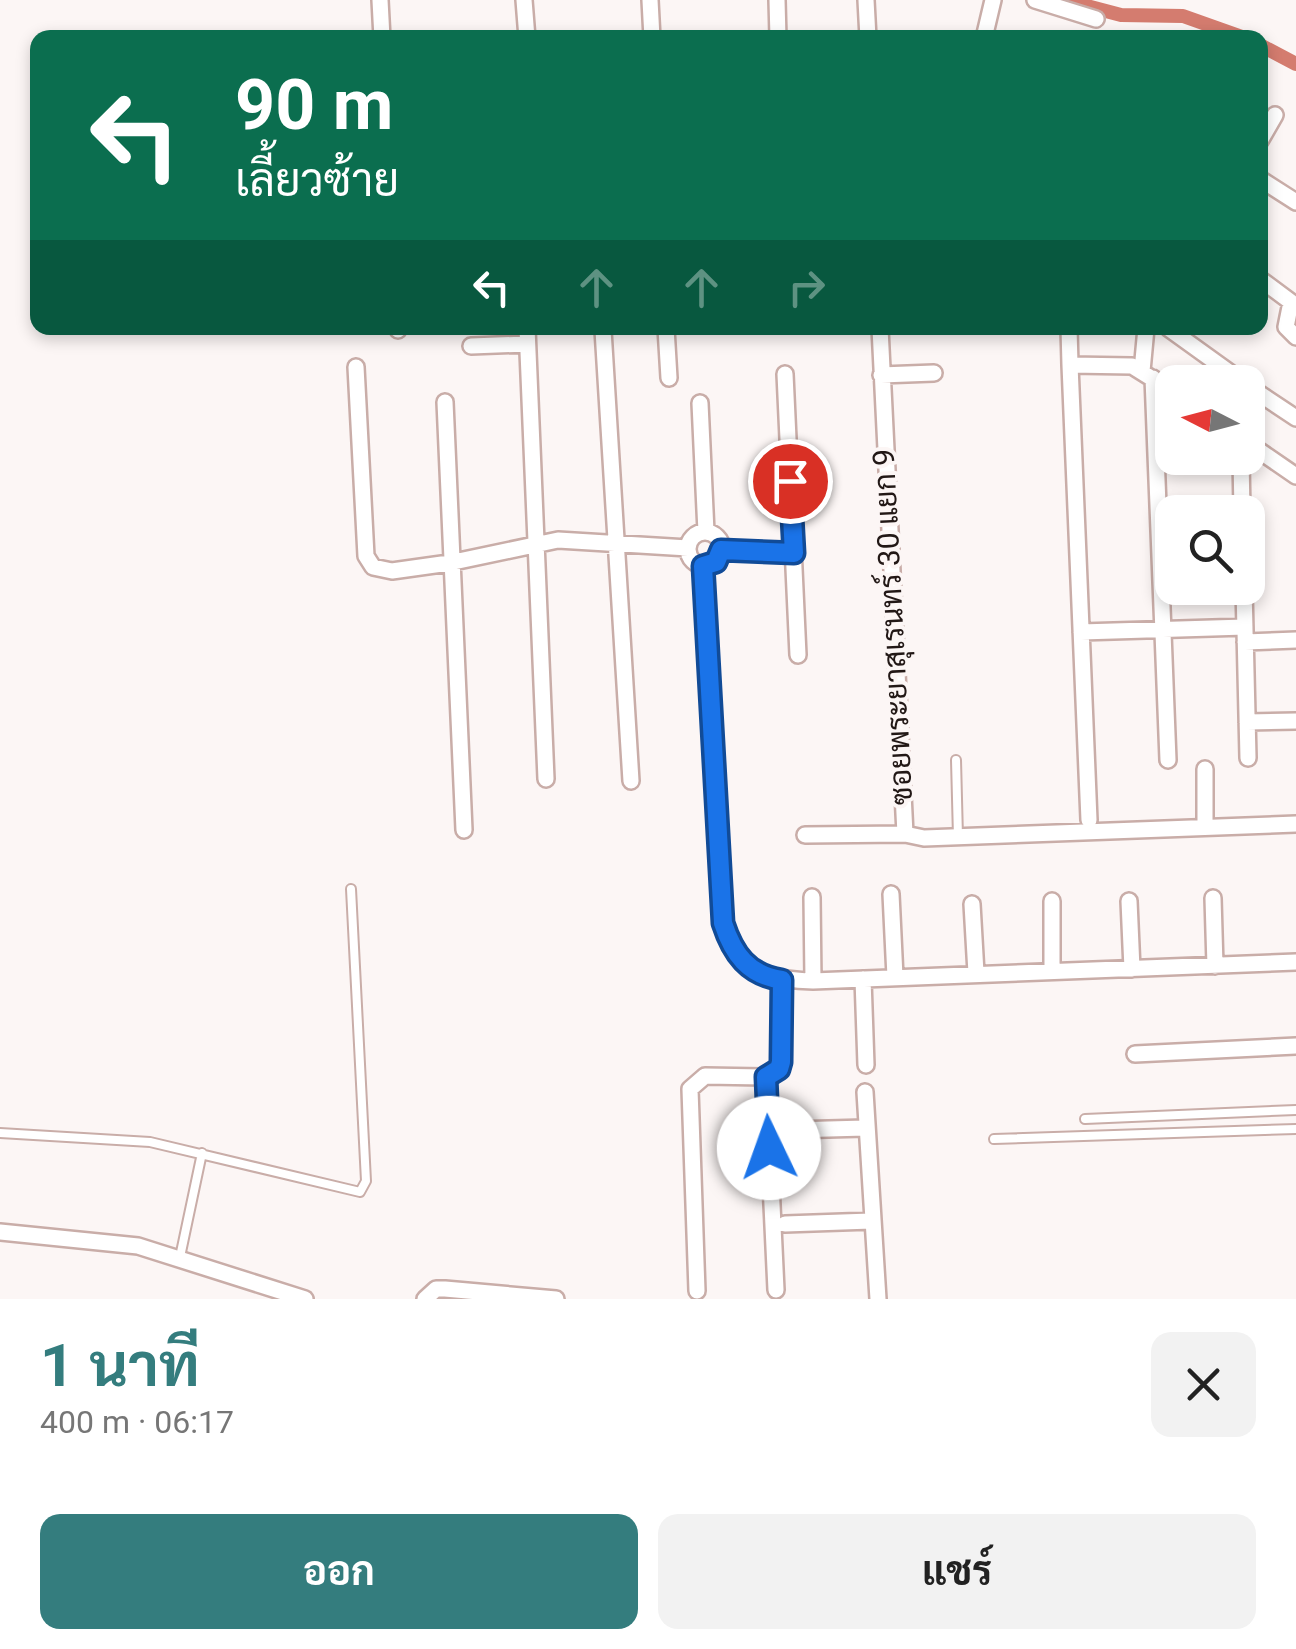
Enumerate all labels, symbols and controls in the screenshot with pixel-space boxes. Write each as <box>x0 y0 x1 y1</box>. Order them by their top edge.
text: 90 m <box>235 64 393 146</box>
icon: left <box>70 70 200 200</box>
text: เลี้ยวซ้าย <box>235 154 399 207</box>
icon: left <box>464 260 519 315</box>
icon: ahead <box>569 260 624 315</box>
icon: ahead <box>674 260 729 315</box>
icon: right <box>779 260 834 315</box>
north arrow <box>1155 365 1265 475</box>
map controls <box>1155 365 1265 605</box>
pin <box>748 439 833 524</box>
street label: ซอยพระยาสุเรนทร์ 30 แยก 9 <box>864 448 923 806</box>
icon: arrive <box>763 454 818 509</box>
button: search <box>1155 495 1265 605</box>
position arrow <box>717 1096 821 1200</box>
text: 1 นาที <box>40 1330 200 1401</box>
button: close <box>1151 1332 1256 1437</box>
text: 400 m · 06:17 <box>40 1403 234 1441</box>
button: ออก <box>40 1514 638 1629</box>
button: แชร์ <box>658 1514 1256 1629</box>

